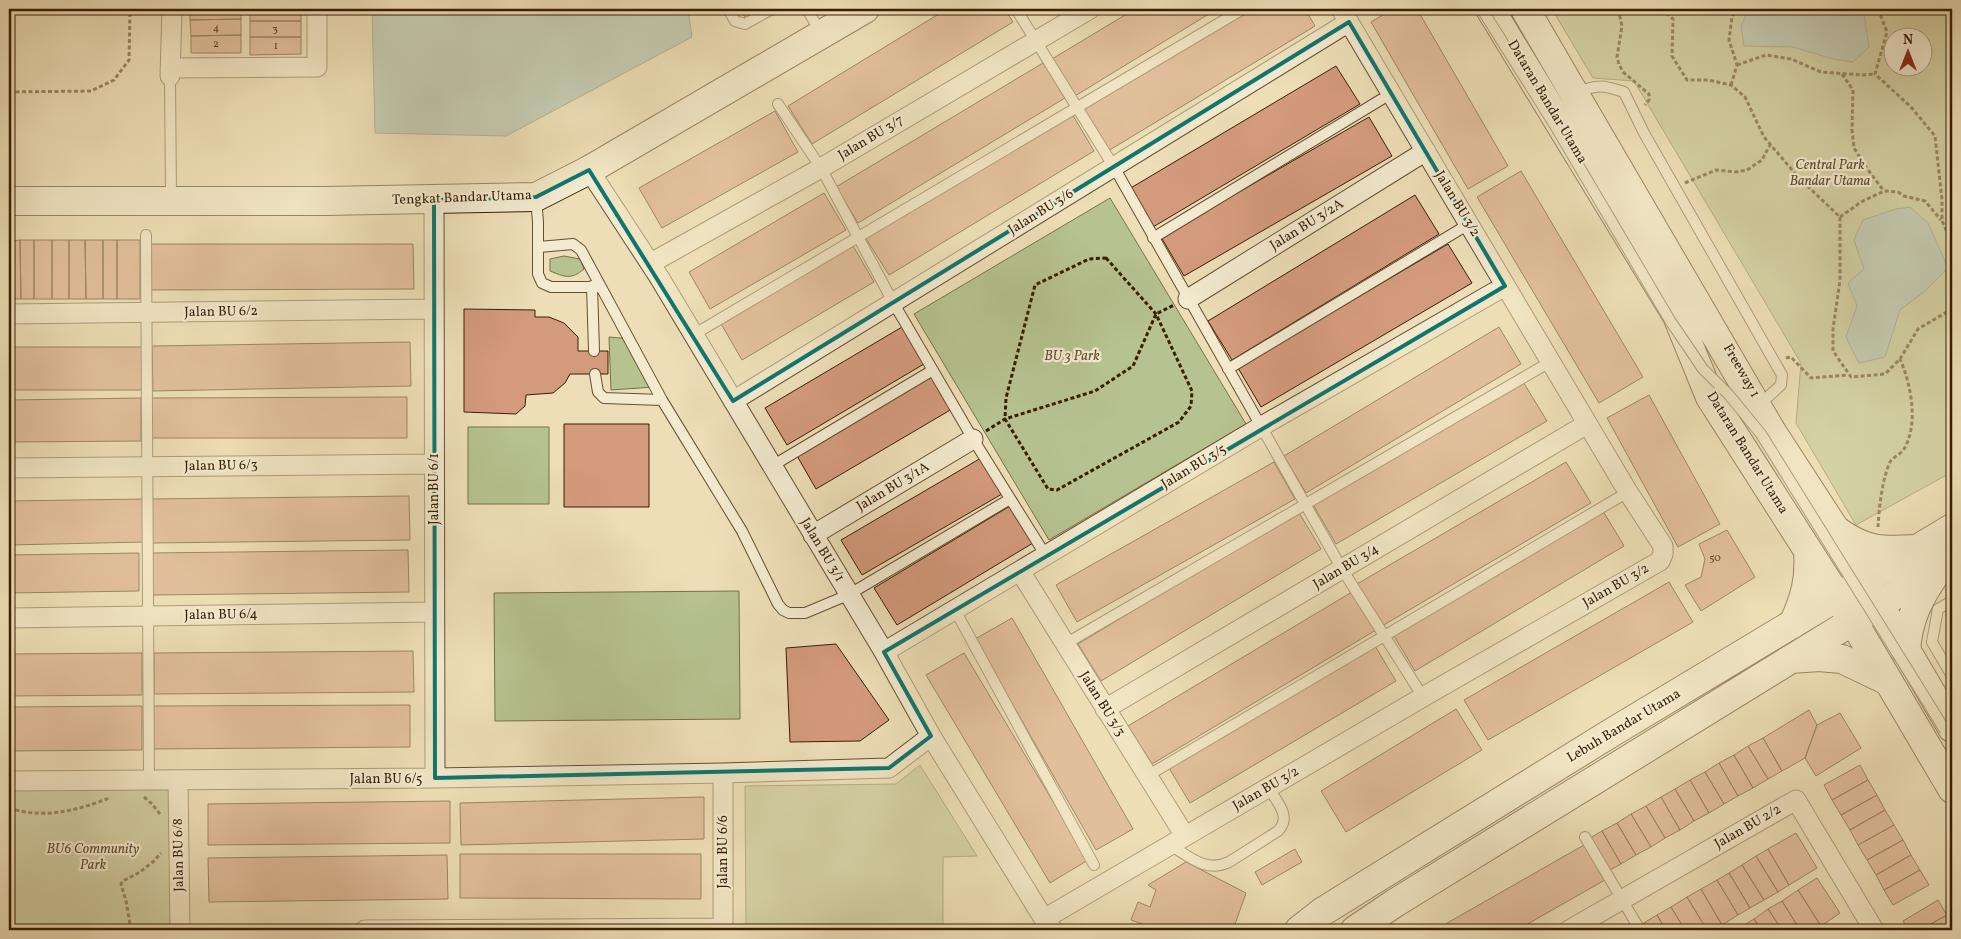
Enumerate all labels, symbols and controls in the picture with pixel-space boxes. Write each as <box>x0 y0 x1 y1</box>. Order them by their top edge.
house number: 4 <box>213 21 220 36</box>
house number: 3 <box>272 22 278 37</box>
north arrow <box>1884 28 1934 78</box>
text: N <box>1903 31 1913 50</box>
house number: 2 <box>213 37 219 52</box>
street label: Dataran Bandar Utama <box>1503 37 1592 167</box>
house number: 1 <box>274 39 278 54</box>
street label: Jalan BU 3/7 <box>835 111 908 165</box>
park label: Central Park Bandar Utama <box>1790 156 1871 191</box>
street label: Jalan BU 3/2 <box>1430 167 1484 241</box>
street label: Jalan BU 3/6 <box>1005 184 1077 240</box>
street label: Tengkat Bandar Utama <box>392 186 532 210</box>
street label: Jalan BU 3/2A <box>1266 195 1348 255</box>
street label: Jalan BU 6/2 <box>184 302 258 322</box>
street label: Freeway 1 <box>1718 341 1764 401</box>
park label: BU 3 Park <box>1044 347 1100 366</box>
street label: Dataran Bandar Utama <box>1702 388 1792 518</box>
street label: Jalan BU 3/5 <box>1158 440 1230 494</box>
street label: Jalan BU 6/1 <box>425 453 444 525</box>
street label: Jalan BU 6/3 <box>184 456 258 476</box>
street label: Jalan BU 3/1A <box>853 458 933 516</box>
street label: Jalan BU 3/1 <box>795 514 849 586</box>
street label: Jalan BU 3/4 <box>1310 540 1382 594</box>
house number: 50 <box>1709 551 1721 566</box>
street label: Jalan BU 3/2 <box>1579 559 1653 613</box>
street label: Jalan BU 6/4 <box>184 605 258 625</box>
street label: Jalan BU 3/3 <box>1074 668 1130 740</box>
street label: Lebuh Bandar Utama <box>1564 685 1684 767</box>
street label: Jalan BU 3/2 <box>1229 762 1303 816</box>
street label: Jalan BU 6/5 <box>350 770 422 789</box>
street label: Jalan BU 2/2 <box>1711 800 1785 854</box>
street label: Jalan BU 6/6 <box>714 815 733 889</box>
street label: Jalan BU 6/8 <box>169 818 189 892</box>
park label: BU6 Community Park <box>47 840 140 875</box>

